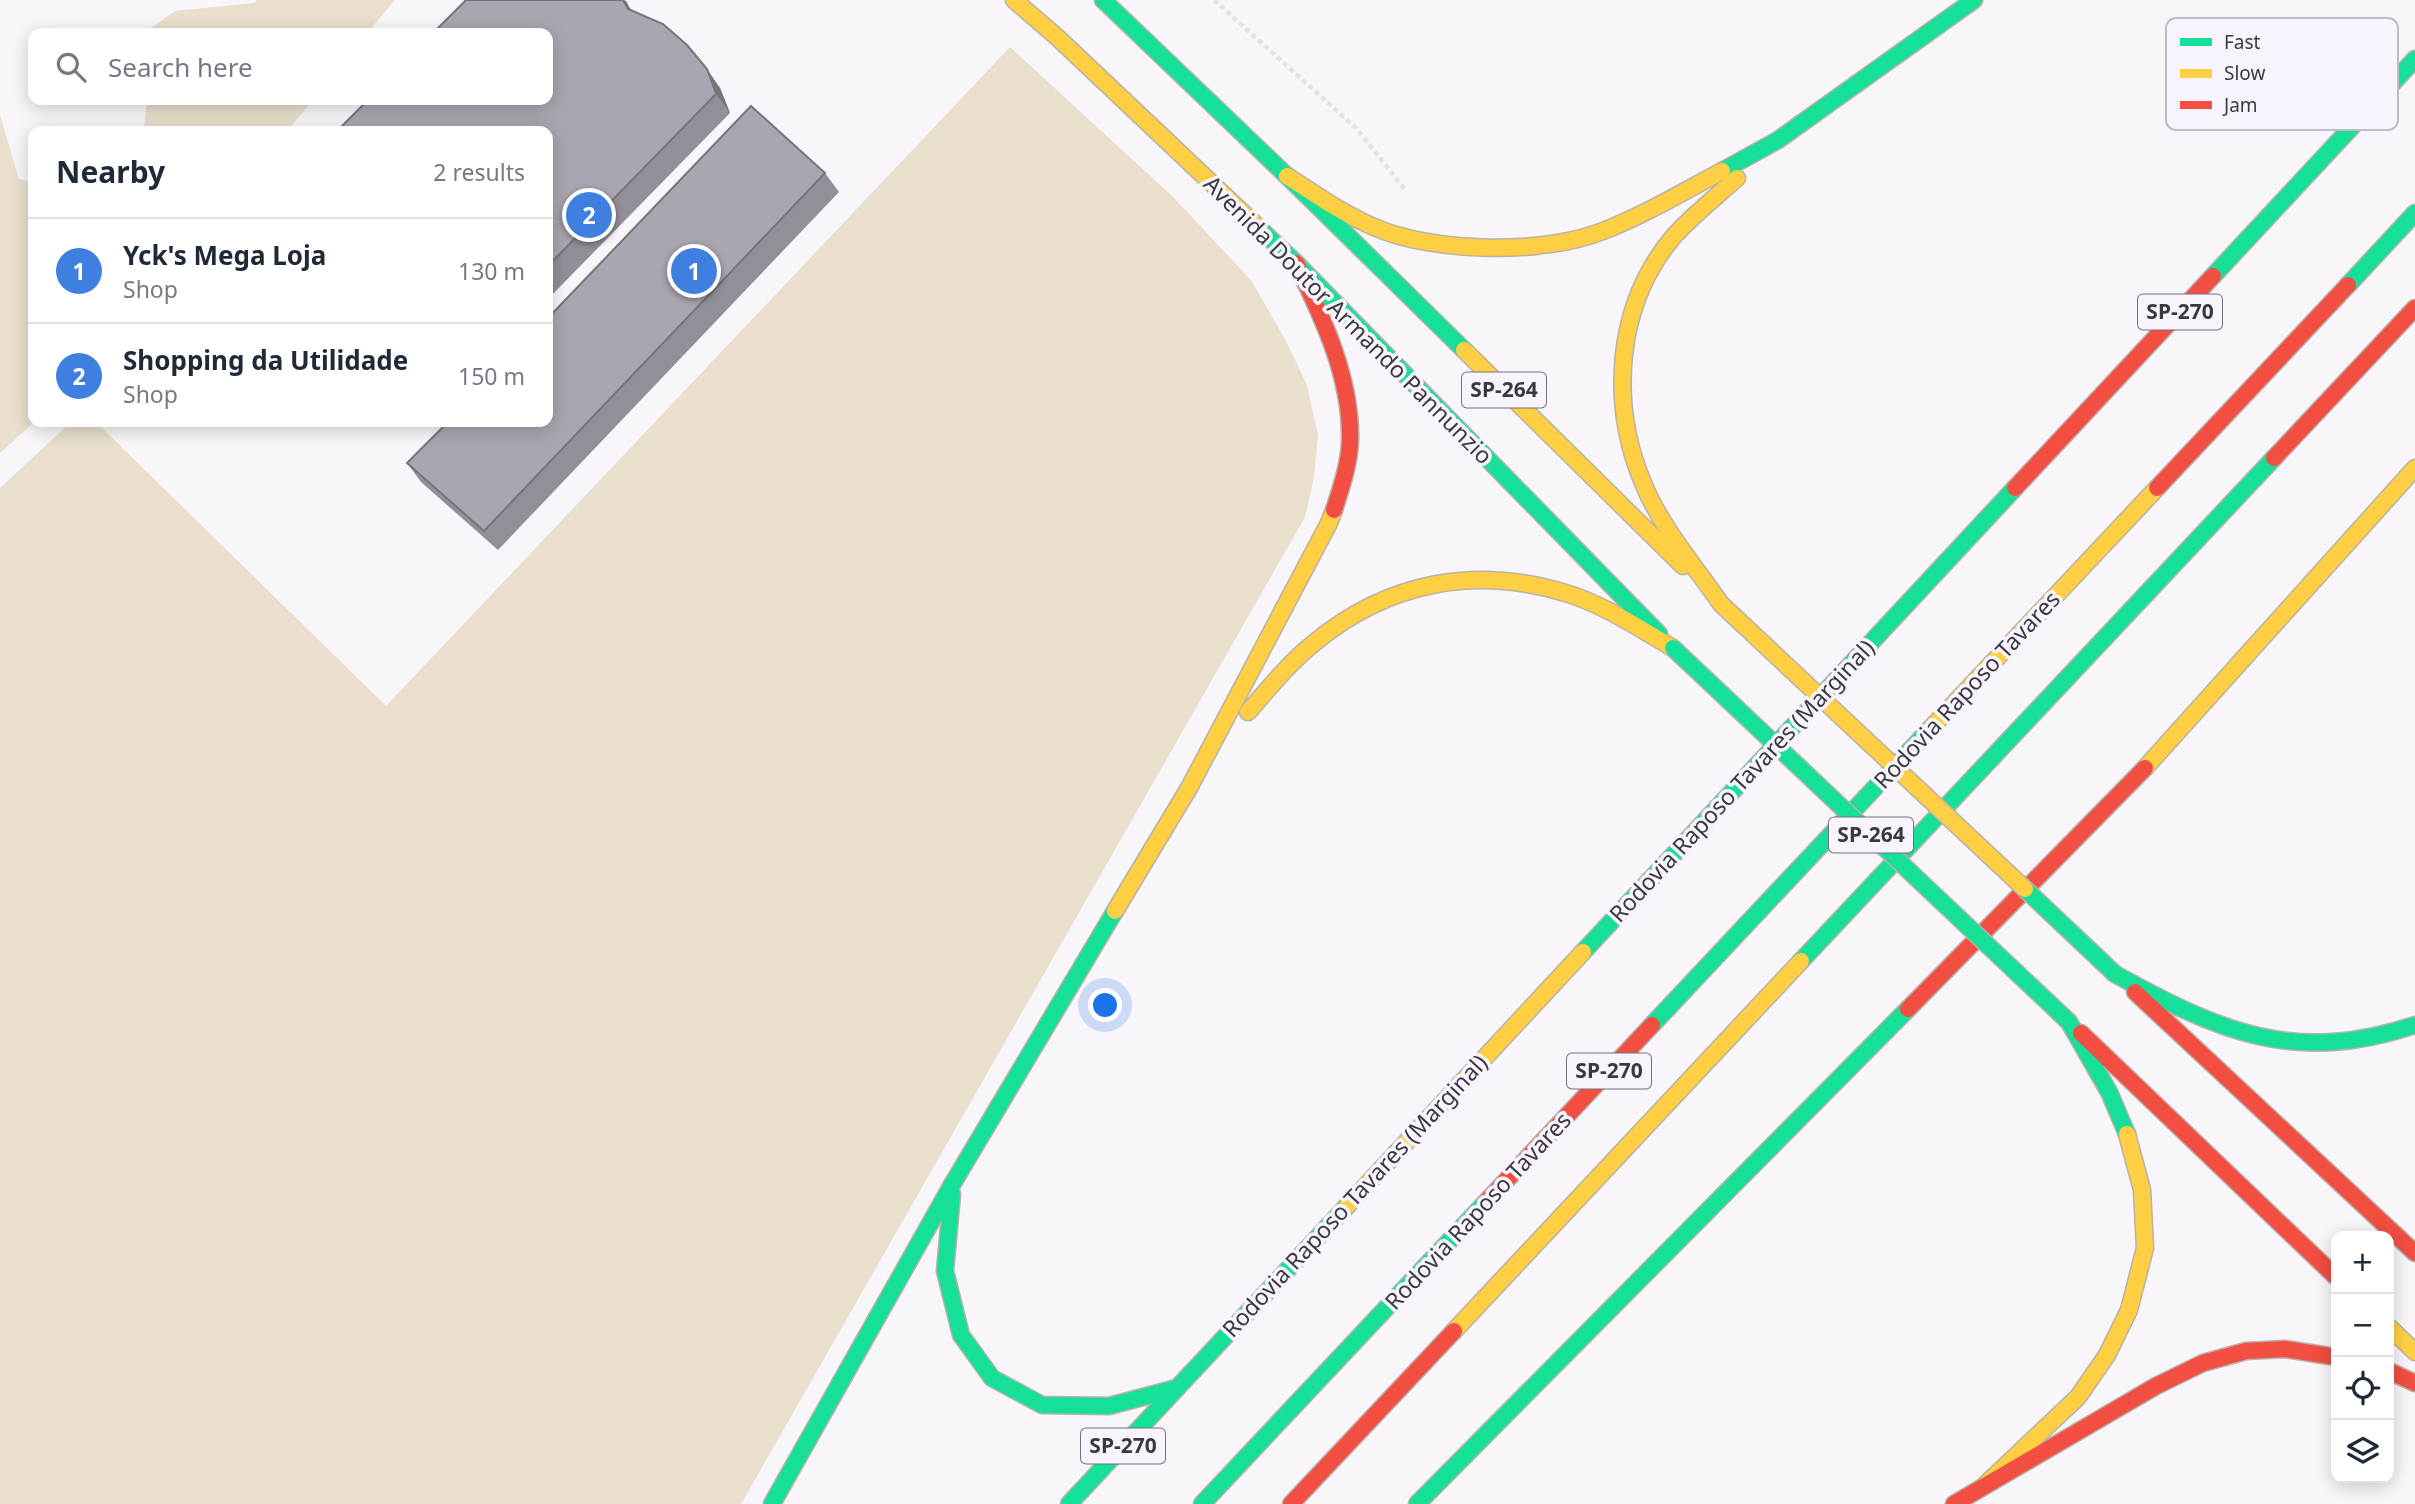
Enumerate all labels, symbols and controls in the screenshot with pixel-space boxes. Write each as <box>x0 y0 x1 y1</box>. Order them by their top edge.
legend <box>2166 18 2398 130</box>
search box <box>28 28 553 105</box>
text: Fast <box>2224 29 2261 55</box>
icon: search <box>52 48 90 86</box>
text: Search here <box>108 49 253 85</box>
text: Slow <box>2224 60 2265 86</box>
text: Jam <box>2222 92 2258 118</box>
text: Nearby <box>56 151 165 192</box>
text: 2 results <box>433 156 525 188</box>
street label: Avenida Doutor Armando Pannunzio <box>1197 168 1500 471</box>
pin: 2 <box>566 189 612 241</box>
text: Yck's Mega Loja <box>123 237 326 273</box>
pin: 1 <box>671 245 717 297</box>
text: 1 <box>72 255 86 287</box>
text: 130 m <box>458 255 525 287</box>
text: Shop <box>123 273 178 305</box>
road number: SP-270 <box>2138 294 2222 330</box>
text: Shopping da Utilidade <box>123 342 408 378</box>
text: 2 <box>72 360 86 392</box>
text: 150 m <box>458 360 525 392</box>
road number: SP-264 <box>1462 372 1546 408</box>
text: Shop <box>123 378 178 410</box>
street label: Rodovia Raposo Tavares <box>1866 583 2067 795</box>
street label: Rodovia Raposo Tavares (Marginal) <box>1601 632 1881 929</box>
road number: SP-264 <box>1829 818 1913 852</box>
your location <box>1088 988 1122 1022</box>
street label: Rodovia Raposo Tavares (Marginal) <box>1217 1049 1493 1343</box>
road number: SP-270 <box>1567 1054 1651 1088</box>
street label: Rodovia Raposo Tavares <box>1379 1107 1577 1315</box>
map controls <box>2331 1231 2394 1483</box>
button: + <box>2331 1231 2394 1294</box>
button: − <box>2331 1294 2394 1357</box>
button: locate <box>2331 1357 2394 1420</box>
button: layers <box>2331 1420 2394 1483</box>
road number: SP-270 <box>1081 1428 1165 1464</box>

